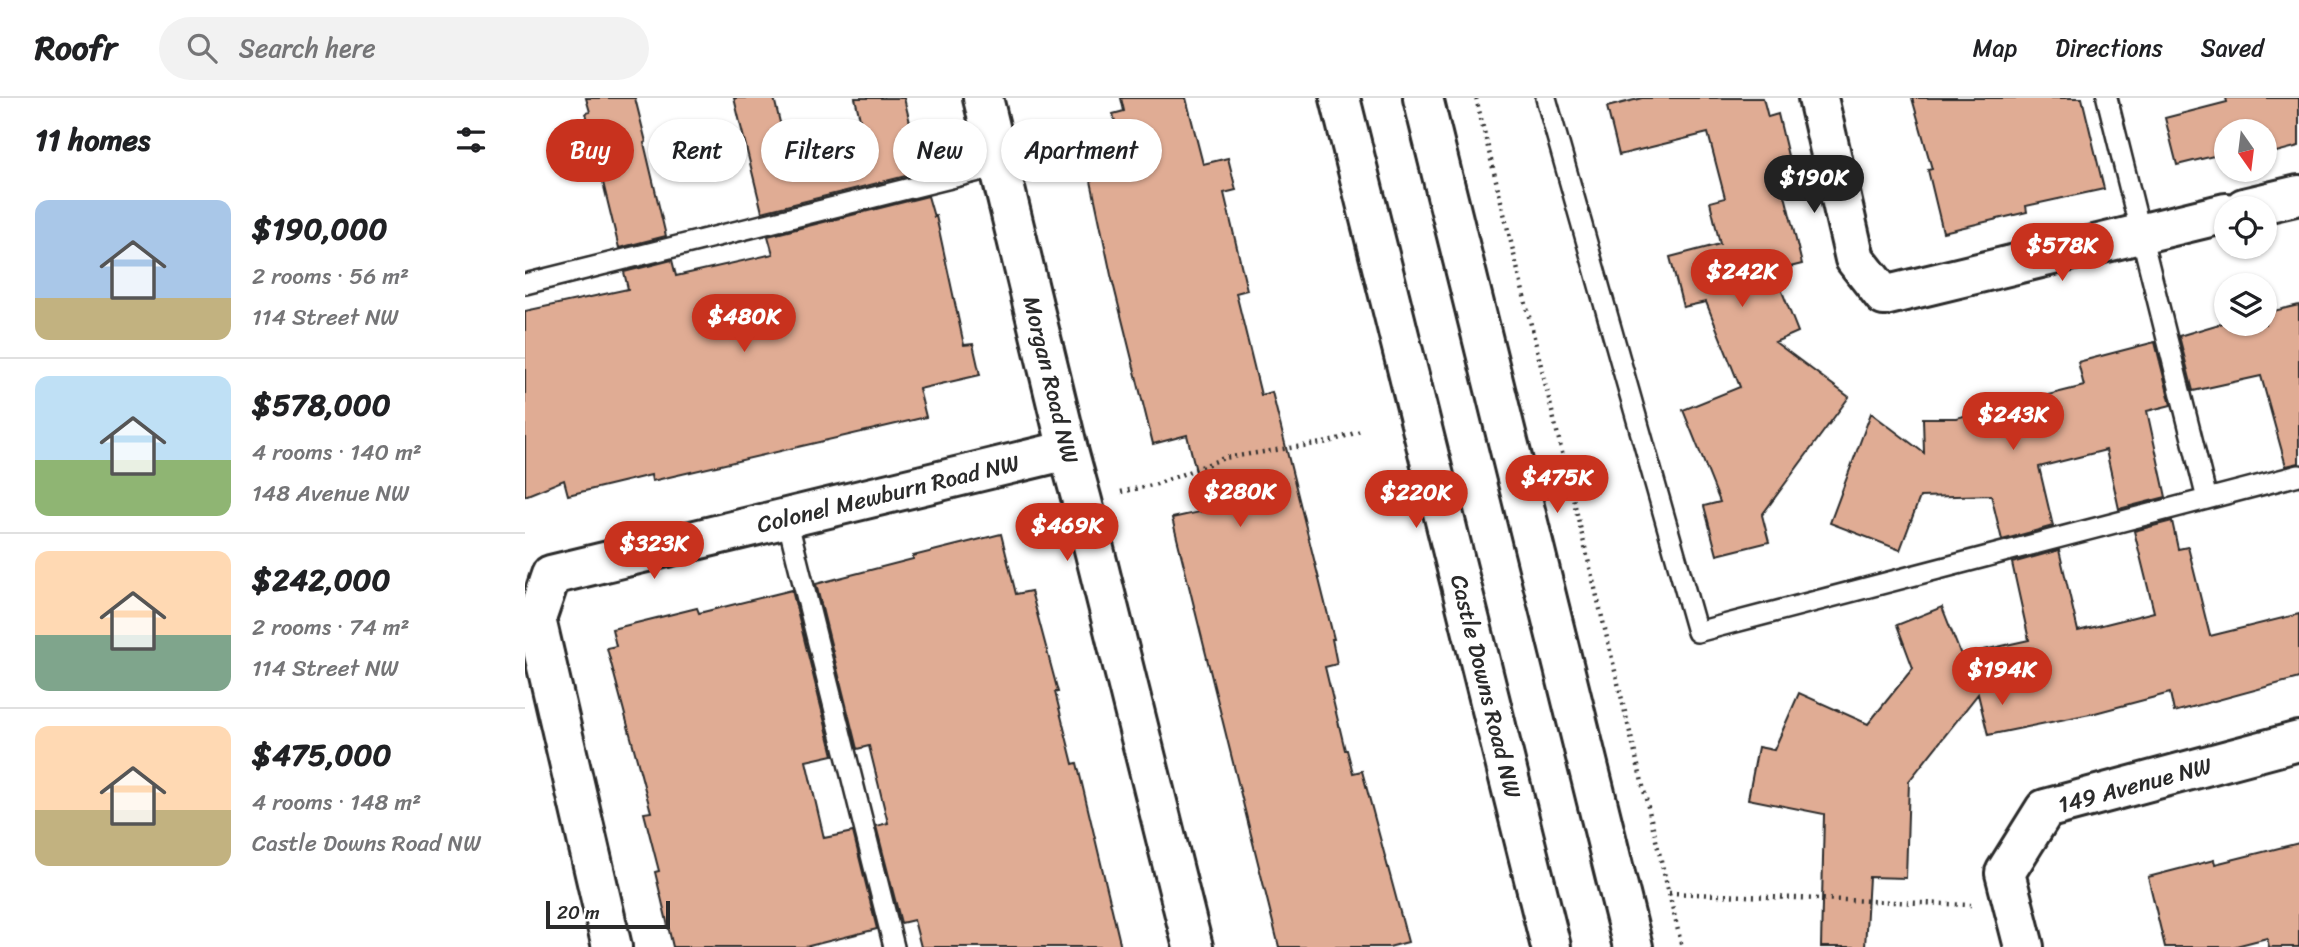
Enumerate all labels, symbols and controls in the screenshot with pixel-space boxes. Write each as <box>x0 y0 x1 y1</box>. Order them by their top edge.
search box <box>159 17 649 80</box>
text: Roofr <box>35 19 117 77</box>
text: Search here <box>239 25 376 71</box>
text: Map <box>1973 27 2017 69</box>
text: Directions <box>2055 27 2163 69</box>
text: Saved <box>2201 27 2264 69</box>
icon: search <box>183 29 221 67</box>
text: 11 homes <box>35 113 150 167</box>
chip: Buy <box>546 119 634 182</box>
chip: Rent <box>648 119 747 182</box>
chip: Filters <box>761 119 879 182</box>
chip: New <box>893 119 987 182</box>
chip: Apartment <box>1001 119 1162 182</box>
north arrow <box>2214 119 2277 182</box>
map controls <box>2214 119 2277 336</box>
icon: filters <box>452 121 490 159</box>
pin: $190K <box>1765 156 1863 215</box>
text: $190K <box>1780 157 1848 198</box>
button: locate <box>2214 196 2277 259</box>
text: $190,000 <box>252 202 387 256</box>
pin: $578K <box>2013 223 2111 283</box>
text: $578K <box>2027 225 2097 266</box>
icon: home <box>91 228 175 312</box>
pin: $242K <box>1693 250 1791 309</box>
text: $242K <box>1707 251 1777 292</box>
text: 2 rooms · 56 m² <box>252 256 409 297</box>
button: layers <box>2214 273 2277 336</box>
street label: Morgan Road NW <box>1011 292 1091 469</box>
pin: $480K <box>695 294 793 354</box>
text: $480K <box>708 296 780 337</box>
text: 114 Street NW <box>252 297 399 338</box>
text: $578,000 <box>252 378 391 432</box>
pin: $243K <box>1964 392 2062 452</box>
text: $243K <box>1978 394 2048 435</box>
icon: home <box>91 404 175 488</box>
text: 4 rooms · 140 m² <box>252 432 422 473</box>
street label: Colonel Mewburn Road NW <box>753 442 1024 545</box>
pin: $475K <box>1508 456 1606 515</box>
text: $475K <box>1521 457 1593 498</box>
pin: $280K <box>1191 470 1289 529</box>
pin: $220K <box>1367 470 1465 530</box>
text: $280K <box>1204 471 1276 512</box>
text: $220K <box>1381 472 1451 513</box>
text: 148 Avenue NW <box>252 473 409 514</box>
pin: $469K <box>1018 504 1116 563</box>
text: $469K <box>1031 505 1103 546</box>
pin: $323K <box>605 522 703 581</box>
text: $323K <box>620 523 688 564</box>
text: $242,000 <box>252 553 391 607</box>
street label: Castle Downs Road NW <box>1439 570 1534 803</box>
icon: home <box>91 579 175 663</box>
text: 2 rooms · 74 m² <box>252 607 409 648</box>
text: 114 Street NW <box>252 648 399 689</box>
pin: $194K <box>1953 648 2051 707</box>
text: $194K <box>1968 649 2036 690</box>
text: $475,000 <box>252 728 391 782</box>
street label: 149 Avenue NW <box>2053 744 2217 825</box>
icon: home <box>91 754 175 838</box>
text: 4 rooms · 148 m² <box>252 782 421 823</box>
text: Castle Downs Road NW <box>252 823 481 864</box>
text: 20 m <box>557 896 600 929</box>
scale bar <box>546 898 670 930</box>

